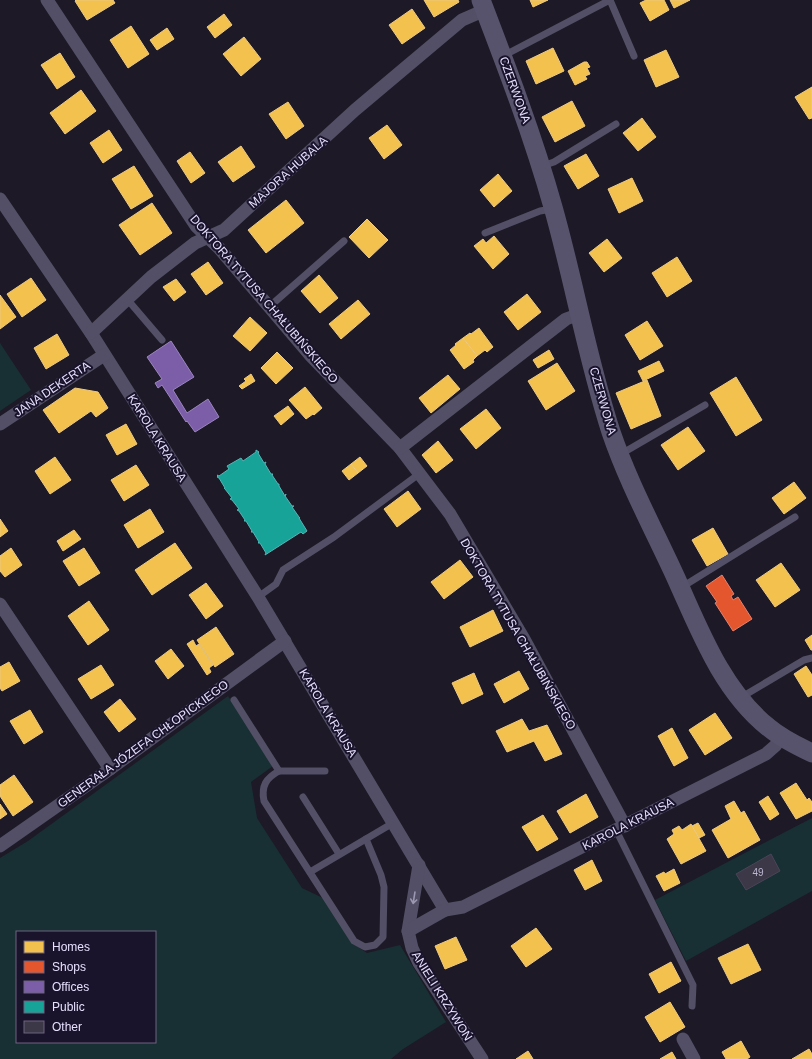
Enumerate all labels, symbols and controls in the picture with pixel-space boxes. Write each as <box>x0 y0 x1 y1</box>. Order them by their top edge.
street label: CZERWONA <box>496 55 534 125</box>
street label: MAJORA HUBALA <box>246 133 330 211</box>
street label: DOKTORA TYTUSA CHAŁUBIŃSKIEGO <box>187 211 342 386</box>
street label: JANA DEKERTA <box>11 358 93 420</box>
street label: CZERWONA <box>587 366 619 436</box>
street label: KAROLA KRAUSA <box>124 392 190 484</box>
street label: DOKTORA TYTUSA CHAŁUBIŃSKIEGO <box>457 535 579 732</box>
street label: KAROLA KRAUSA <box>296 666 360 760</box>
street label: GENERAŁA JÓZEFA CHŁOPICKIEGO <box>54 677 231 811</box>
street label: KAROLA KRAUSA <box>580 795 676 853</box>
house number: 49 <box>752 867 764 878</box>
one-way arrow <box>409 891 417 904</box>
legend <box>16 931 156 1043</box>
text: Homes <box>52 940 90 954</box>
street label: ANIELI KRZYWOŃ <box>409 948 476 1043</box>
text: Shops <box>52 960 86 974</box>
text: Offices <box>52 980 89 994</box>
text: Public <box>52 1000 85 1014</box>
text: Other <box>52 1020 82 1034</box>

